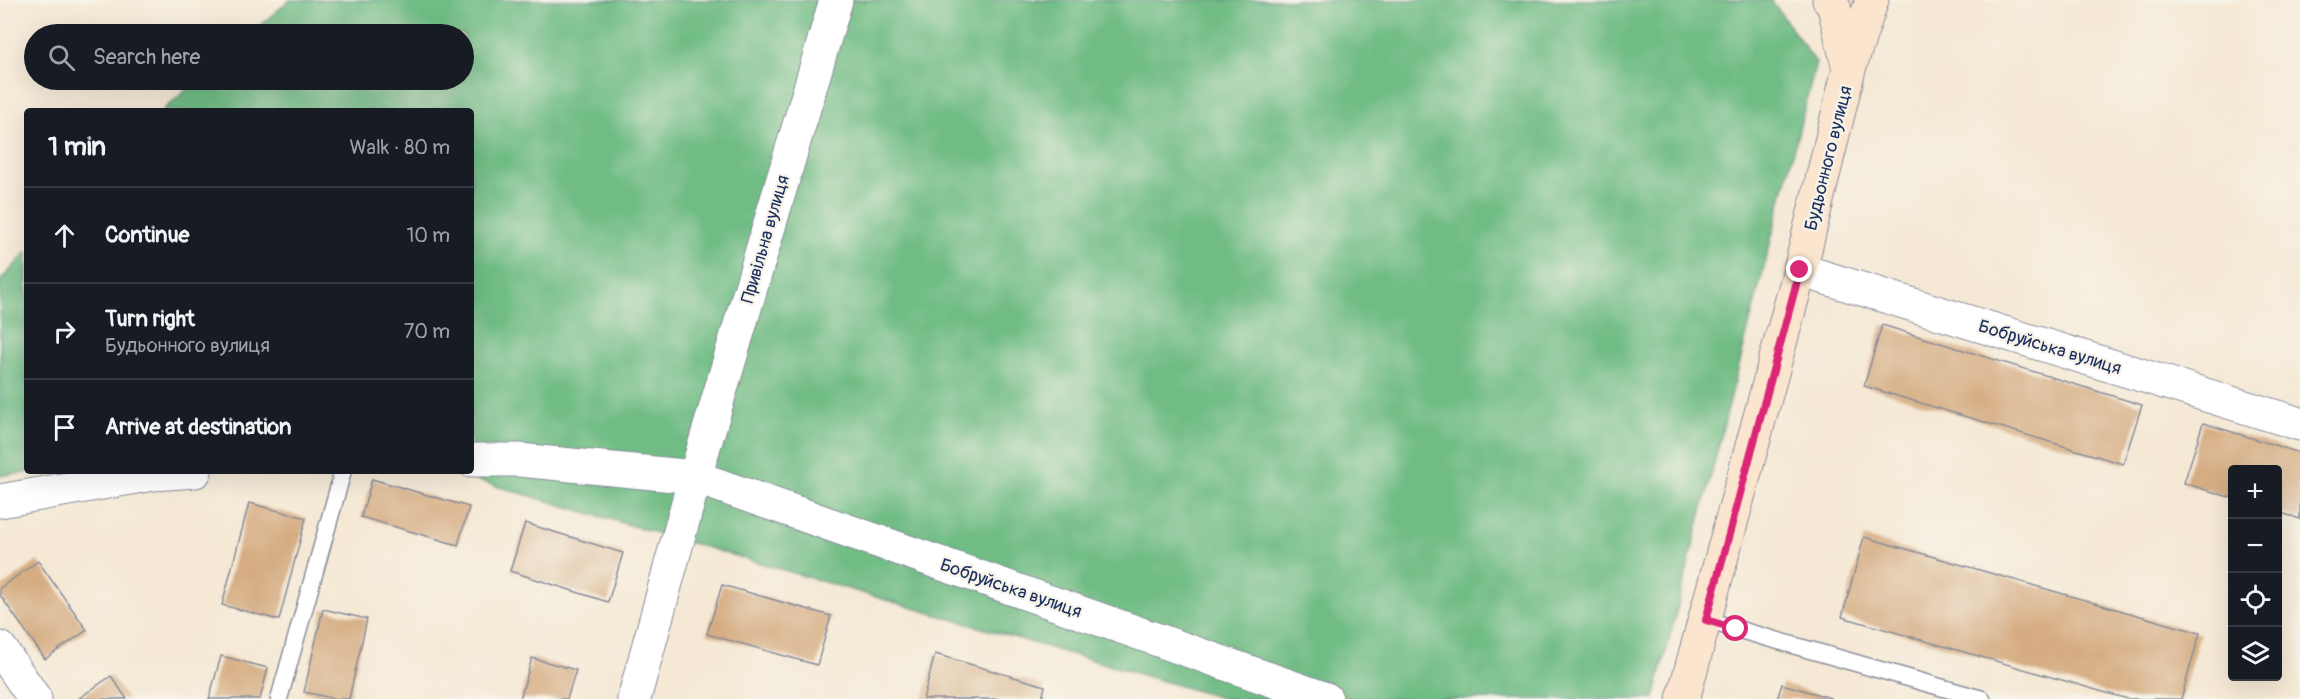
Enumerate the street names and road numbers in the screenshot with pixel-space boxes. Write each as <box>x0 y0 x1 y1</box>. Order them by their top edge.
street label: Будьонного вулиця <box>1799 83 1858 233</box>
street label: Привільна вулиця <box>736 172 795 306</box>
street label: Бобруйська вулиця <box>1976 315 2124 380</box>
street label: Бобруйська вулиця <box>937 553 1085 623</box>

